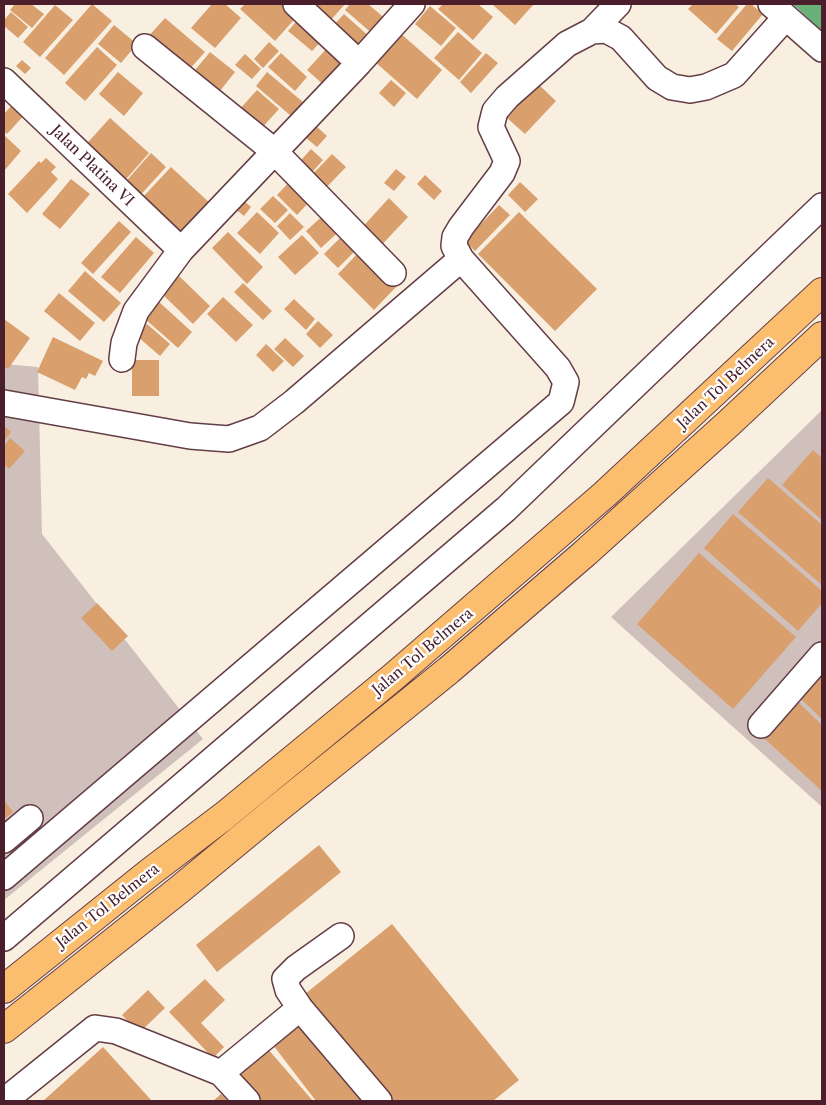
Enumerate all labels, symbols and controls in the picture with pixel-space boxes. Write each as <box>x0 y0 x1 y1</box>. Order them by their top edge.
street label: Jalan Platina VI <box>47 122 137 210</box>
street label: Jalan Tol Belmera <box>674 333 778 433</box>
street label: Jalan Tol Belmera <box>369 605 477 699</box>
street label: Jalan Tol Belmera <box>53 860 163 952</box>

